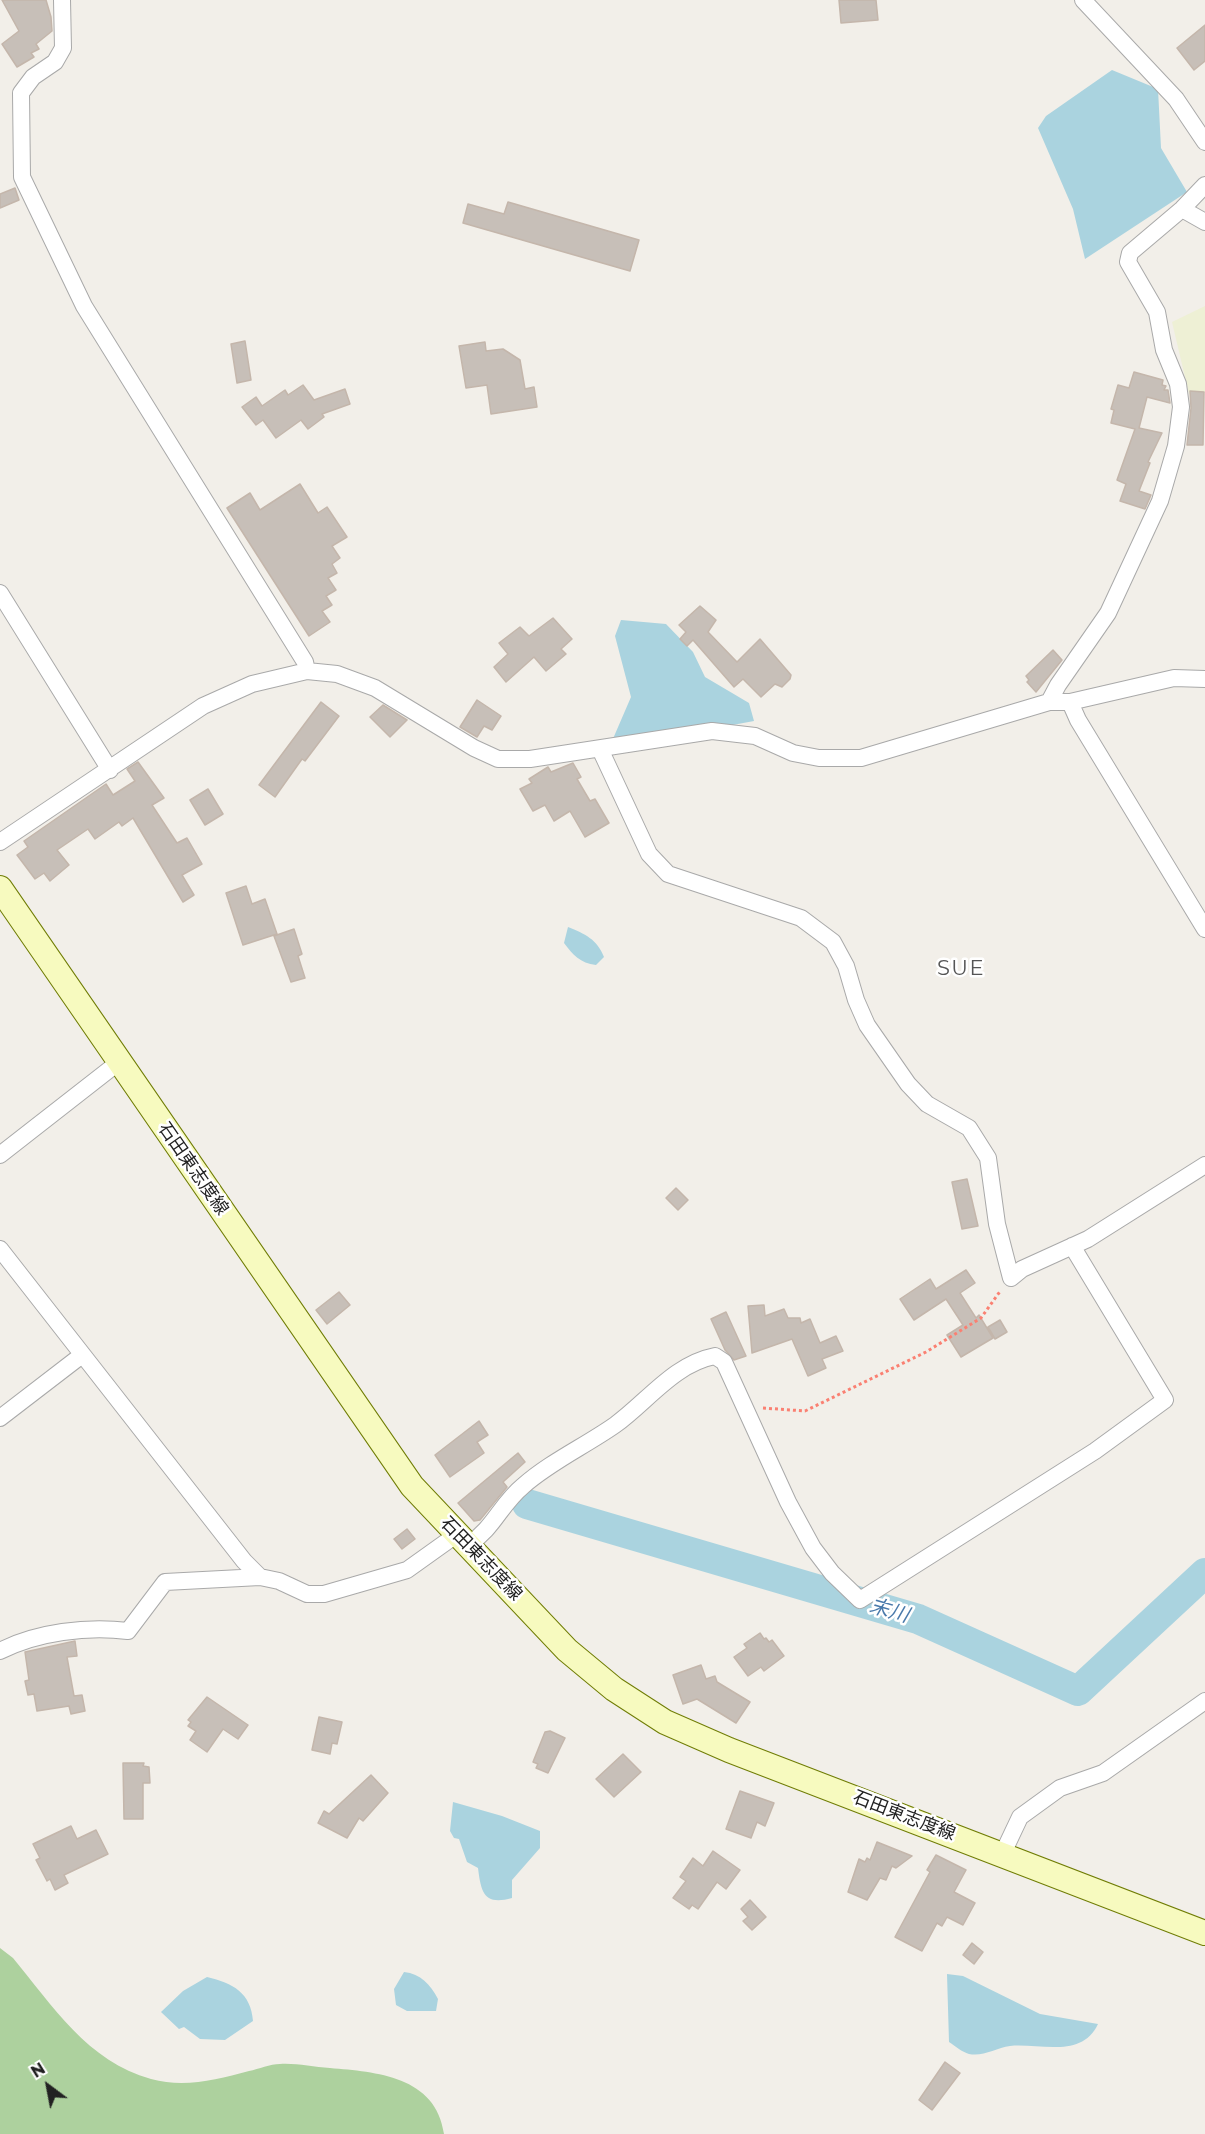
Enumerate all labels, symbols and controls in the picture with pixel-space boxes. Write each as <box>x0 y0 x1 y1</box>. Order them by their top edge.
district label: SUE <box>937 956 985 982</box>
street label: 石田東志度線 <box>153 1119 233 1219</box>
street label: 石田東志度線 <box>436 1513 526 1605</box>
water label: 末川 <box>866 1594 912 1628</box>
street label: 石田東志度線 <box>850 1787 958 1845</box>
north arrow <box>18 2056 78 2116</box>
text: N <box>28 2059 49 2082</box>

